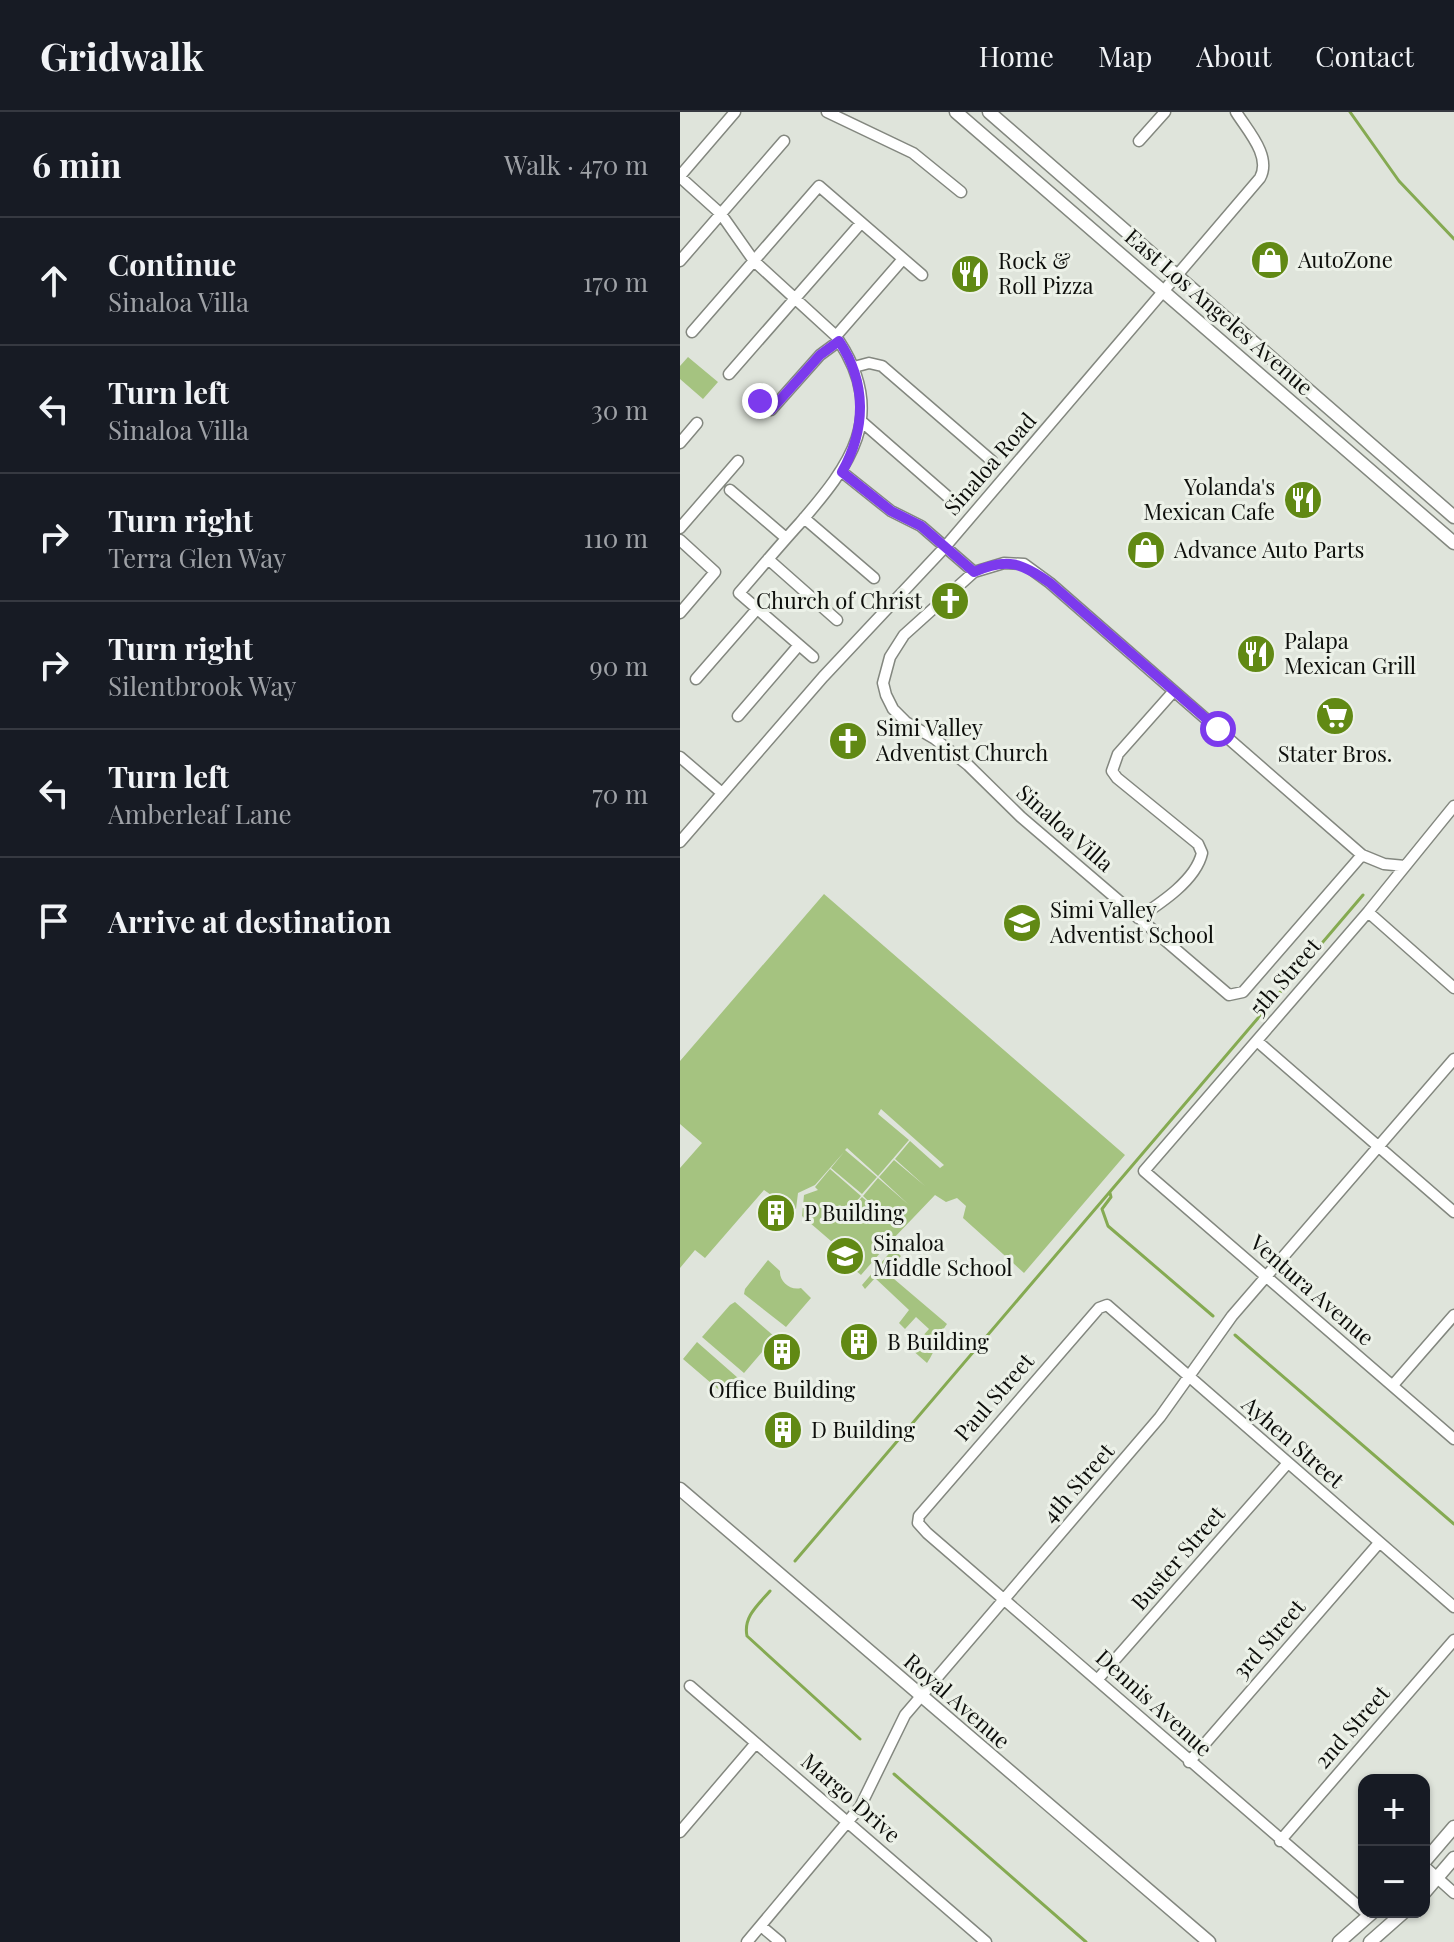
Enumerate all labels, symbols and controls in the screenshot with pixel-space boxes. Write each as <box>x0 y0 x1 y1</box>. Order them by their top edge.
text: Gridwalk <box>40 30 204 81</box>
text: Home <box>979 37 1054 74</box>
text: Map <box>1098 37 1152 74</box>
text: About <box>1196 37 1271 74</box>
text: Contact <box>1315 37 1414 74</box>
text: 6 min <box>32 141 121 187</box>
text: Walk · 470 m <box>504 147 648 182</box>
street label: East Los Angeles Avenue <box>1119 221 1320 401</box>
shop icon: AutoZone <box>1249 239 1291 281</box>
text: Continue <box>108 244 236 284</box>
place label: AutoZone <box>1297 244 1393 274</box>
place label: Rock & Roll Pizza <box>998 245 1093 300</box>
restaurant icon: Rock & Roll Pizza <box>949 253 991 295</box>
icon: ahead <box>32 259 76 303</box>
text: 170 m <box>583 264 648 299</box>
text: Sinaloa Villa <box>108 284 249 319</box>
text: Turn left <box>108 372 229 412</box>
route end <box>742 383 778 419</box>
icon: left <box>32 387 76 431</box>
text: 30 m <box>591 392 648 427</box>
street label: Sinaloa Road <box>936 406 1042 521</box>
text: Sinaloa Villa <box>108 412 249 447</box>
place label: Yolanda's Mexican Cafe <box>1143 471 1275 526</box>
restaurant icon: Yolanda's Mexican Cafe <box>1282 479 1324 521</box>
text: Turn right <box>108 500 253 540</box>
icon: right <box>32 515 76 559</box>
text: 110 m <box>584 520 648 555</box>
shop icon: Advance Auto Parts <box>1125 529 1167 571</box>
place label: Advance Auto Parts <box>1173 534 1364 564</box>
text: Terra Glen Way <box>108 540 286 575</box>
church icon: Church of Christ <box>929 580 971 622</box>
place label: Church of Christ <box>756 585 923 615</box>
place label: Palapa Mexican Grill <box>1284 625 1416 680</box>
text: Turn right <box>108 628 253 668</box>
restaurant icon: Palapa Mexican Grill <box>1235 633 1277 675</box>
icon: right <box>32 643 76 687</box>
text: 90 m <box>590 648 648 683</box>
text: Silentbrook Way <box>108 668 296 703</box>
supermarket icon: Stater Bros. <box>1314 695 1356 737</box>
route start <box>1200 711 1236 747</box>
place label: Simi Valley Adventist Church <box>875 712 1048 767</box>
church icon: Simi Valley Adventist Church <box>827 720 869 762</box>
place label: Stater Bros. <box>1278 738 1392 768</box>
text: Turn left <box>108 756 229 796</box>
icon: left <box>32 771 76 815</box>
text: 70 m <box>592 776 648 811</box>
street label: Sinaloa Villa <box>1011 777 1121 878</box>
text: Amberleaf Lane <box>108 796 292 831</box>
place label: Simi Valley Adventist School <box>1049 894 1214 949</box>
icon: arrive <box>32 899 76 943</box>
text: Arrive at destination <box>108 901 391 941</box>
school or university icon: Simi Valley Adventist School <box>1001 902 1043 944</box>
street label: 5th Street <box>1242 930 1327 1022</box>
building icon: P Building <box>755 1192 797 1234</box>
place label: P Building <box>804 1197 905 1227</box>
street label: Ventura Avenue <box>1243 1226 1381 1351</box>
place label: Sinaloa Middle School <box>873 1227 1013 1282</box>
school or university icon: Sinaloa Middle School <box>824 1235 866 1277</box>
building icon: B Building <box>838 1321 880 1363</box>
place label: B Building <box>887 1326 989 1356</box>
building icon: Office Building <box>761 1331 803 1373</box>
street label: Paul Street <box>947 1345 1041 1447</box>
place label: Office Building <box>709 1374 856 1404</box>
street label: Ayhen Street <box>1235 1388 1352 1495</box>
building icon: D Building <box>762 1409 804 1451</box>
place label: D Building <box>811 1414 916 1444</box>
street label: 4th Street <box>1034 1435 1121 1528</box>
street label: Buster Street <box>1124 1498 1232 1616</box>
street label: 3rd Street <box>1225 1591 1312 1685</box>
street label: Dennis Avenue <box>1090 1642 1219 1763</box>
street label: Royal Avenue <box>898 1646 1017 1755</box>
street label: 2nd Street <box>1307 1677 1396 1774</box>
street label: Margo Drive <box>796 1746 908 1849</box>
map controls <box>1358 1774 1430 1918</box>
button: + <box>1358 1774 1430 1846</box>
button: − <box>1358 1846 1430 1918</box>

